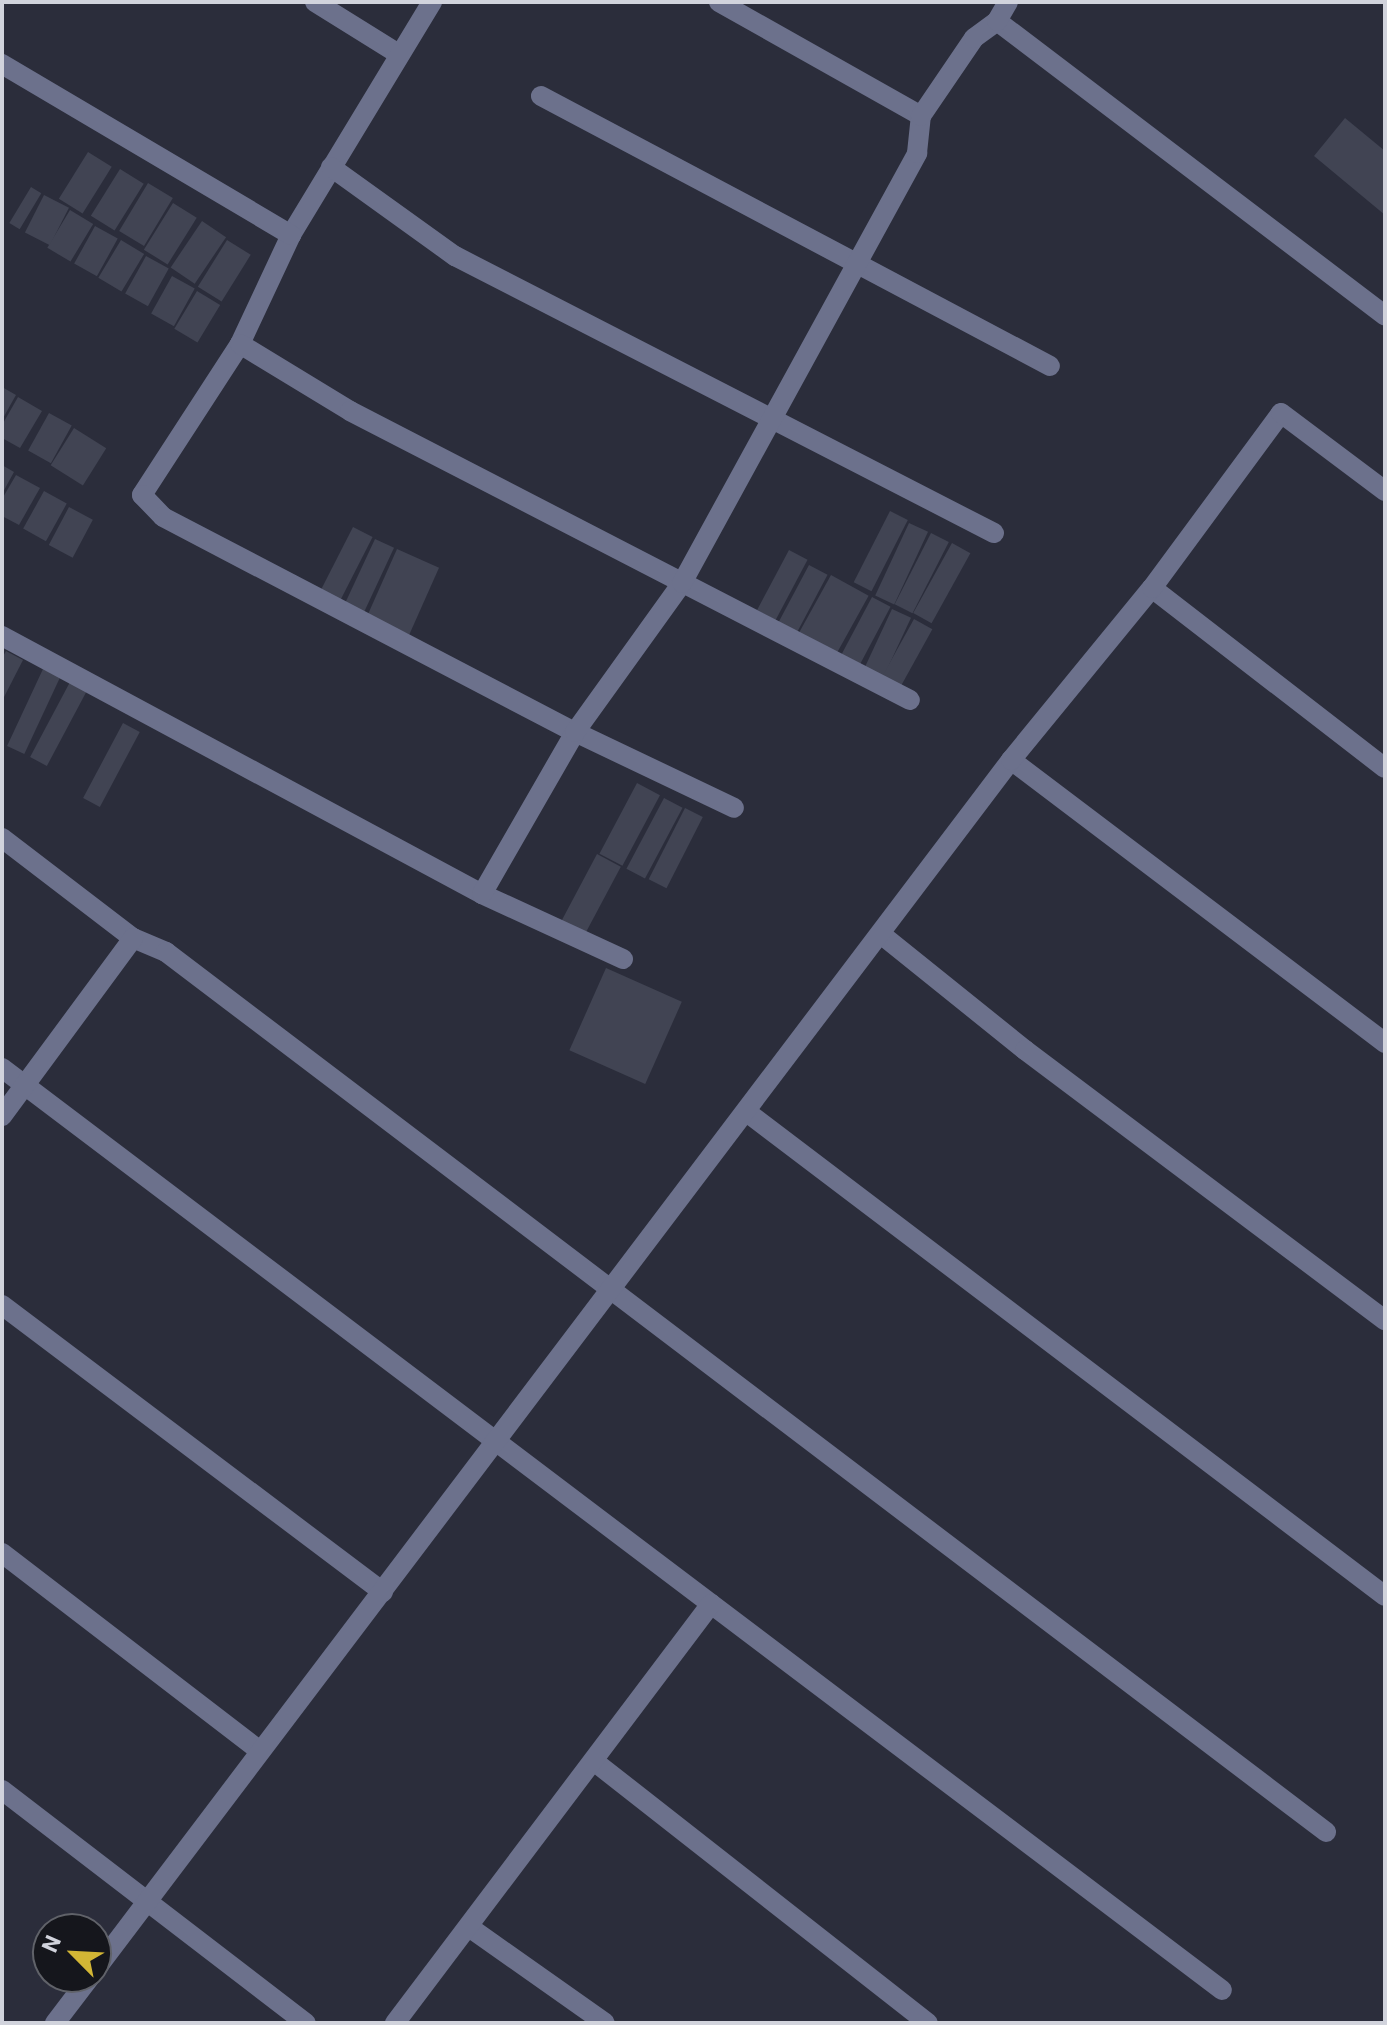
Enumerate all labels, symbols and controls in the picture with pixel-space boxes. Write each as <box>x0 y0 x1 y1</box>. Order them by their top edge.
north arrow <box>32 1913 112 1993</box>
text: N <box>37 1932 66 1956</box>

